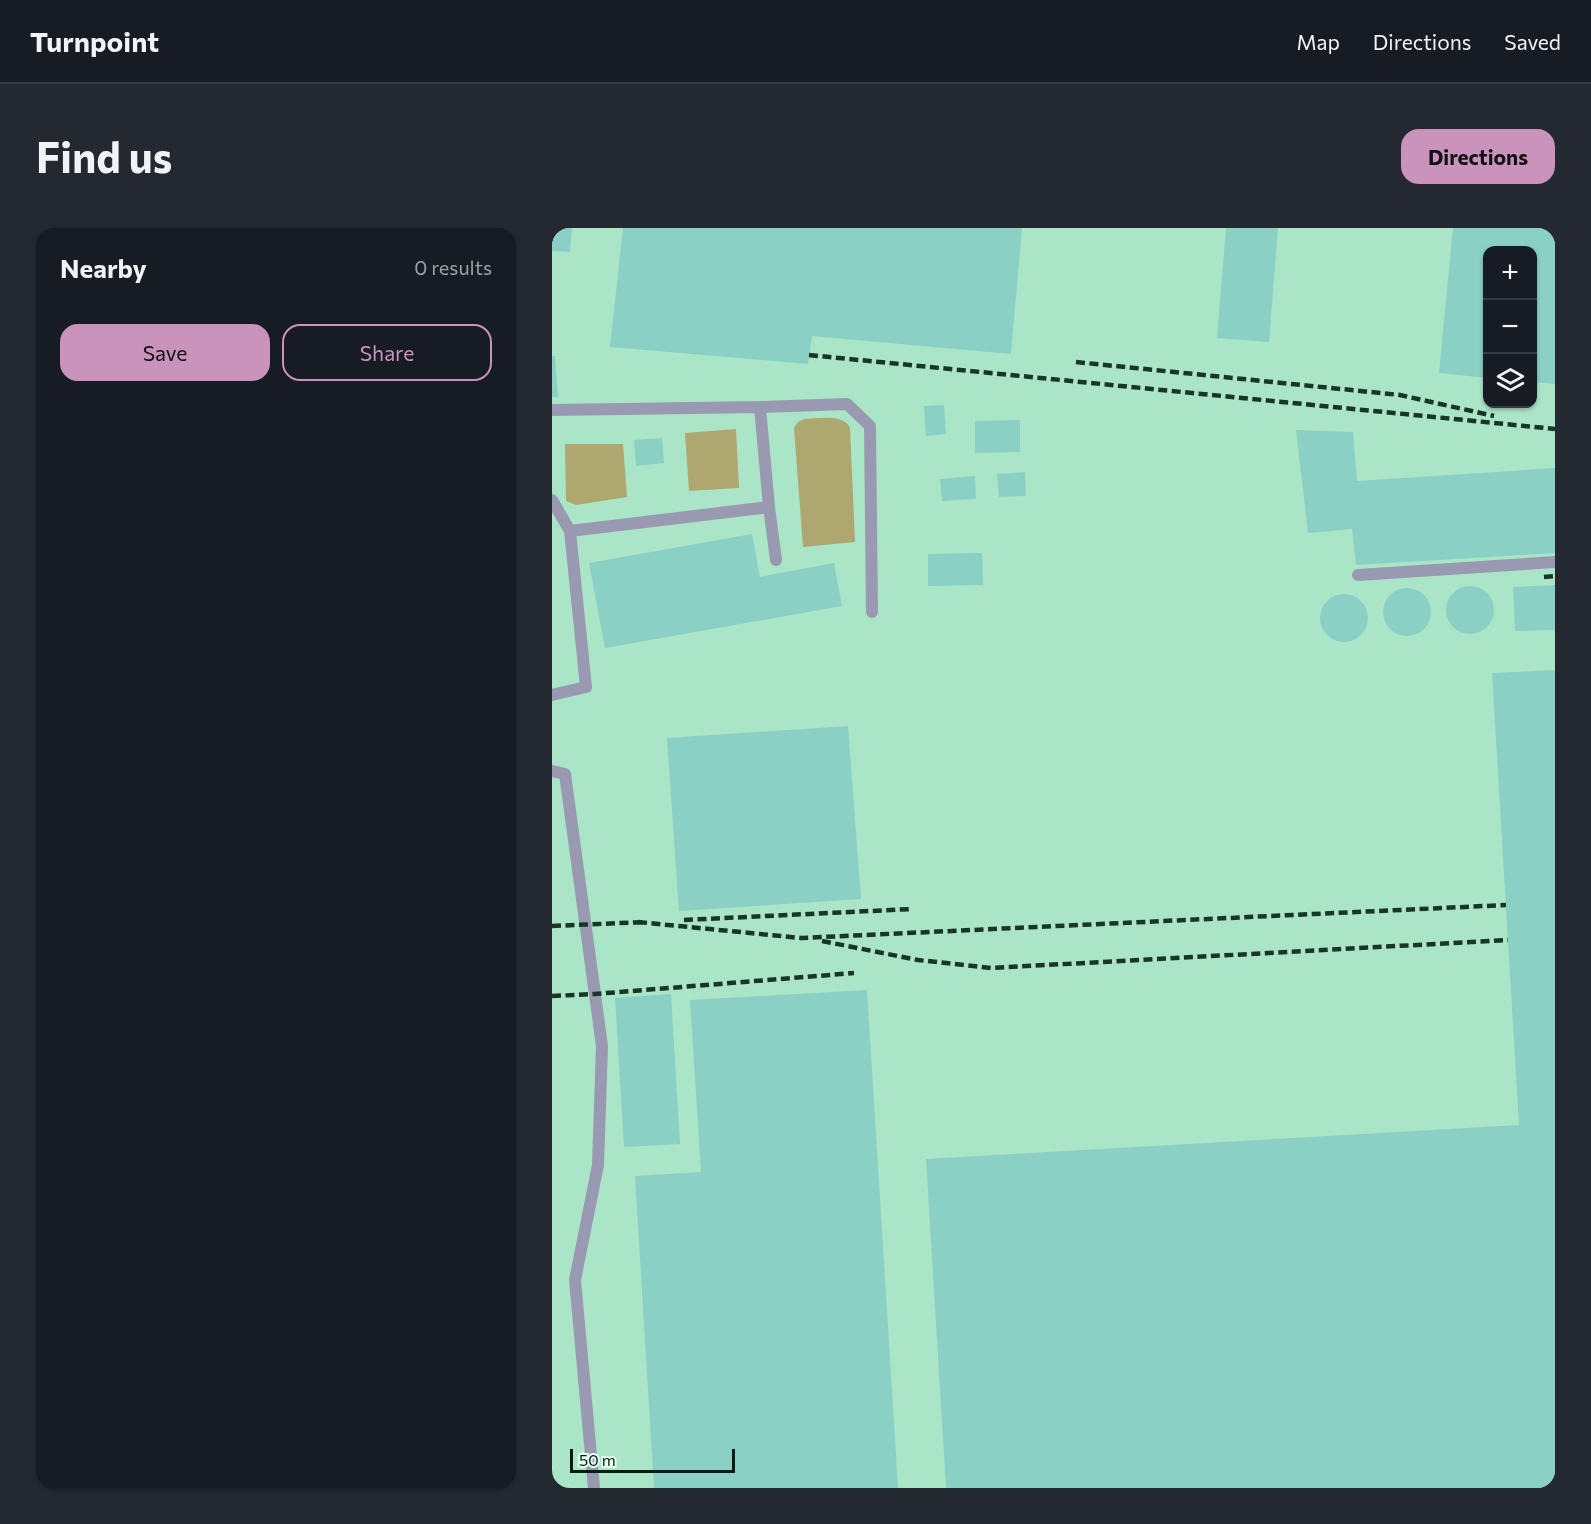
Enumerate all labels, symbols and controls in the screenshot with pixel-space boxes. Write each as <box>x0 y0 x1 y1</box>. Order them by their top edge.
text: Turnpoint <box>30 24 159 58</box>
text: Map <box>1297 29 1340 54</box>
text: Directions <box>1373 29 1471 54</box>
text: Saved <box>1504 29 1561 54</box>
button: Directions <box>1401 129 1555 184</box>
text: Find us <box>36 130 172 182</box>
map controls <box>1483 246 1537 408</box>
button: + <box>1483 246 1537 300</box>
text: Nearby <box>60 252 147 283</box>
text: 0 results <box>414 255 492 279</box>
button: − <box>1483 300 1537 354</box>
button: Save <box>60 324 270 381</box>
button: Share <box>282 324 492 381</box>
button: layers <box>1483 354 1537 408</box>
scale bar <box>570 1446 735 1474</box>
text: 50 m <box>579 1450 616 1469</box>

